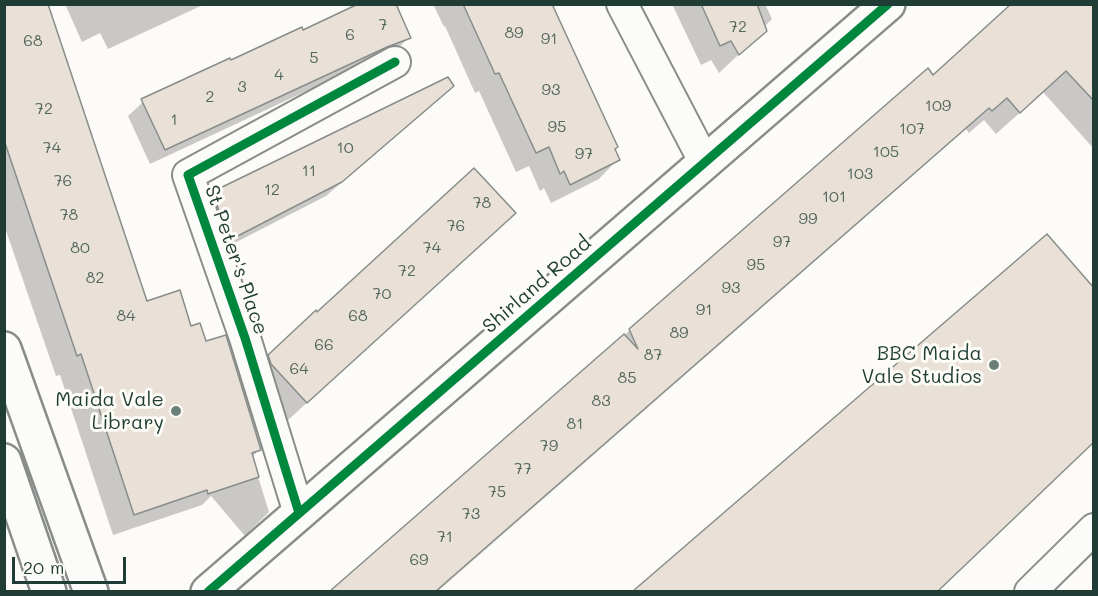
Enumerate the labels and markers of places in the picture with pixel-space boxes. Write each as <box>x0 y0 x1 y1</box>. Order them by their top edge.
place label: BBC Maida Vale Studios <box>862 342 982 389</box>
marker: BBC Maida Vale Studios <box>987 358 1001 372</box>
place label: Maida Vale Library <box>55 388 164 435</box>
marker: Maida Vale Library <box>169 404 183 418</box>

